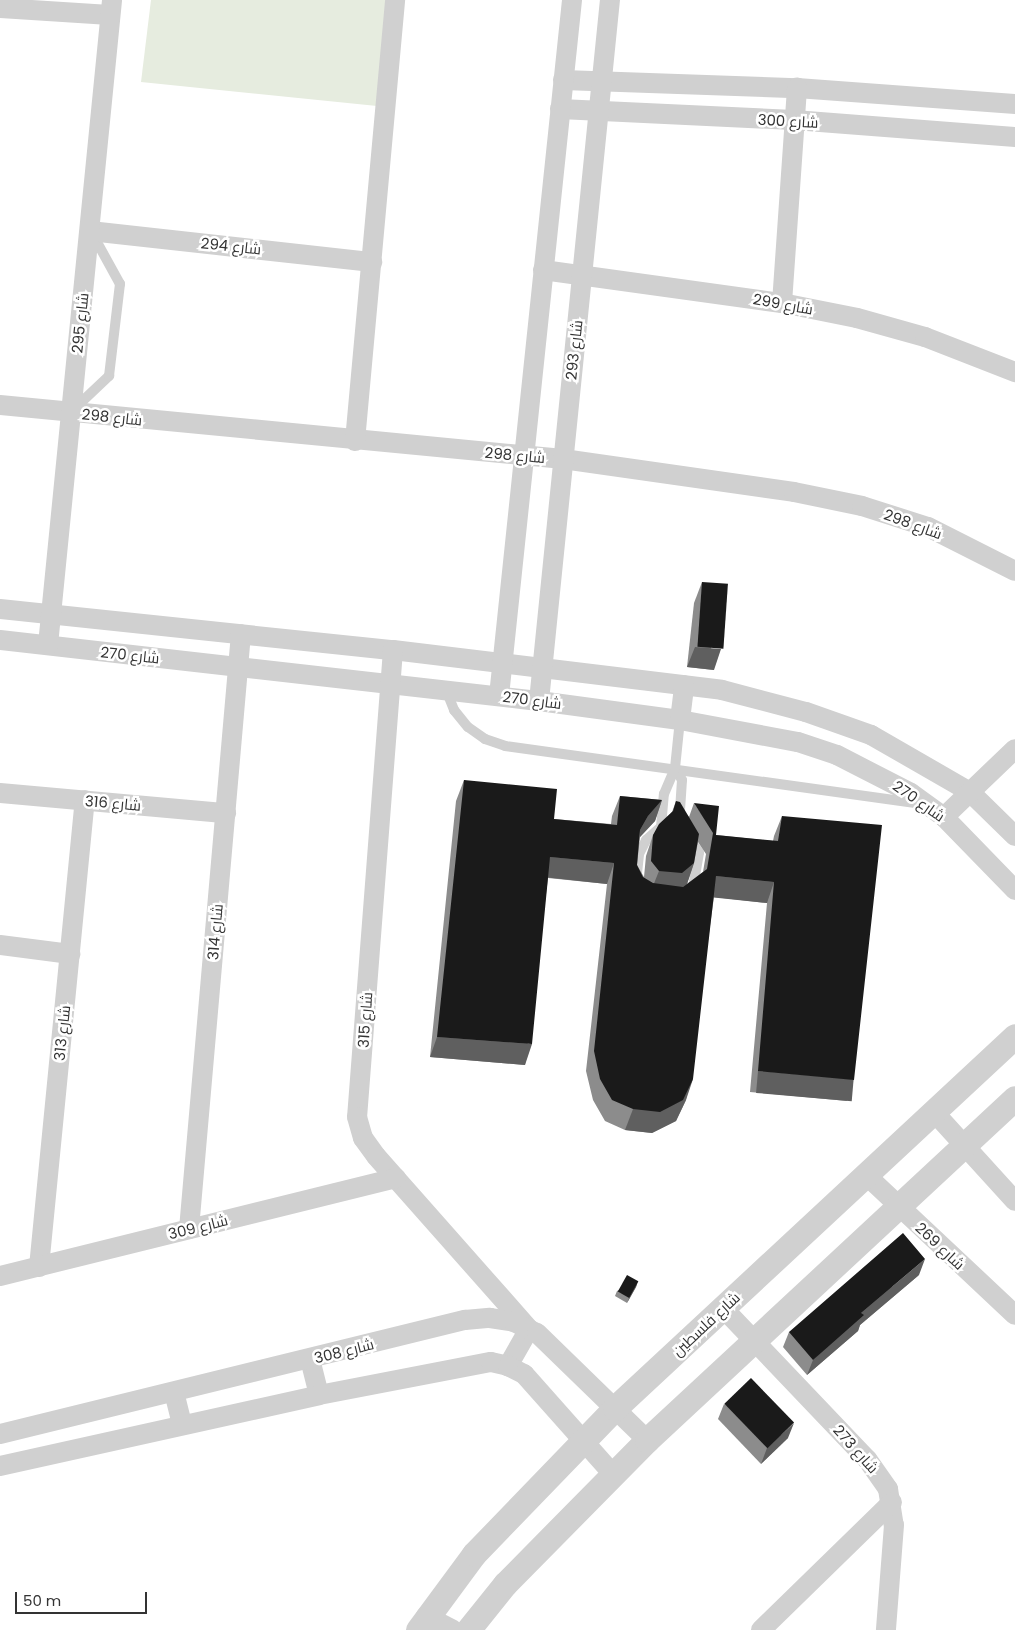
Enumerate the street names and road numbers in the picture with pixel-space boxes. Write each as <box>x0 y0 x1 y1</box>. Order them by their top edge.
street label: شارع 300 <box>757 110 819 132</box>
street label: شارع 294 <box>200 234 262 258</box>
street label: شارع 299 <box>752 290 814 318</box>
street label: شارع 295 <box>68 292 92 354</box>
street label: شارع 293 <box>562 319 586 381</box>
street label: شارع 298 <box>81 405 143 429</box>
street label: شارع 298 <box>484 443 546 467</box>
street label: شارع 298 <box>881 505 945 543</box>
street label: شارع 270 <box>100 643 160 667</box>
street label: شارع 270 <box>501 687 563 713</box>
street label: شارع 270 <box>890 777 948 825</box>
street label: شارع 316 <box>84 792 142 814</box>
street label: شارع 314 <box>204 903 226 961</box>
street label: شارع 315 <box>354 991 376 1049</box>
street label: شارع 313 <box>50 1004 74 1062</box>
street label: شارع 309 <box>166 1211 230 1243</box>
street label: شارع 269 <box>912 1219 968 1273</box>
street label: شارع فلسطين <box>668 1288 744 1360</box>
street label: شارع 308 <box>312 1335 376 1367</box>
street label: شارع 273 <box>830 1421 882 1477</box>

